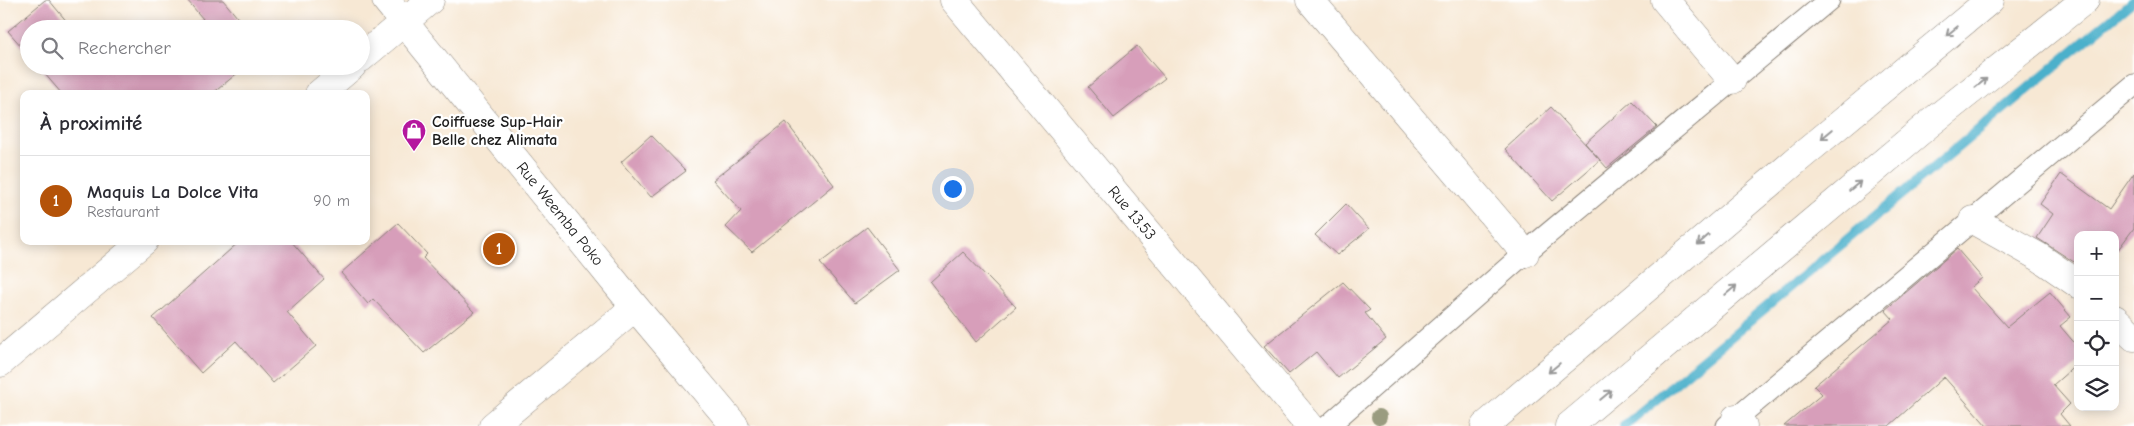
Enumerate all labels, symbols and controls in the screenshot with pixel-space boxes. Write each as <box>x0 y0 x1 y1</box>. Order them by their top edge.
search box <box>20 20 370 75</box>
one-way arrow <box>1946 25 1959 37</box>
icon: search <box>38 34 66 62</box>
text: Rechercher <box>78 37 171 59</box>
one-way arrow <box>1974 78 1987 89</box>
text: À proximité <box>40 111 142 135</box>
place label: Coiffuese Sup-Hair Belle chez Alimata <box>432 113 563 149</box>
shop icon: Coiffuese Sup-Hair Belle chez Alimata <box>401 118 427 152</box>
one-way arrow <box>1821 129 1834 140</box>
street label: Rue Weemba Poko <box>513 159 607 269</box>
your location <box>940 176 966 202</box>
text: Maquis La Dolce Vita <box>87 181 259 203</box>
one-way arrow <box>1849 181 1862 192</box>
street label: Rue 13.53 <box>1104 182 1160 244</box>
text: 1 <box>53 192 59 210</box>
text: 90 m <box>313 192 350 210</box>
text: Restaurant <box>87 203 159 221</box>
pin: 1 <box>483 230 515 268</box>
map controls <box>2074 231 2119 411</box>
button: + <box>2074 231 2119 276</box>
one-way arrow <box>1697 234 1710 246</box>
button: − <box>2074 276 2119 321</box>
one-way arrow <box>1724 285 1737 296</box>
button: locate <box>2074 321 2119 366</box>
one-way arrow <box>1547 363 1560 374</box>
button: layers <box>2074 366 2119 411</box>
one-way arrow <box>1599 389 1612 400</box>

